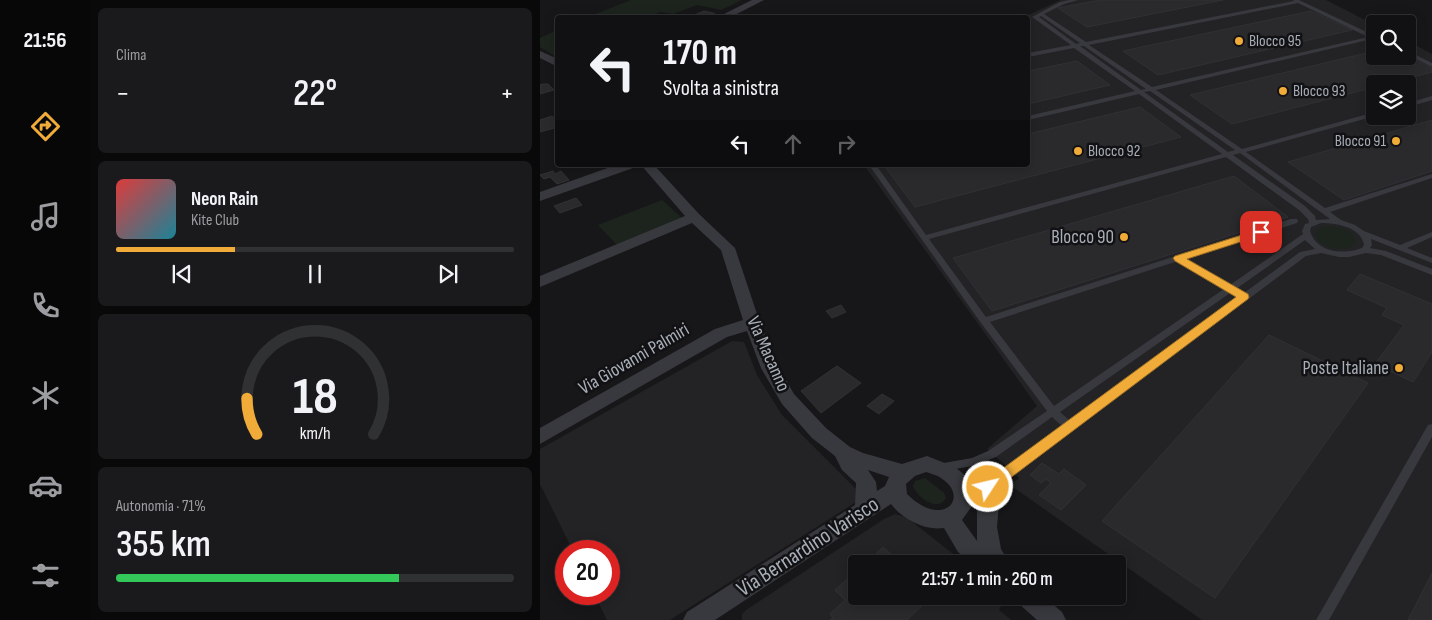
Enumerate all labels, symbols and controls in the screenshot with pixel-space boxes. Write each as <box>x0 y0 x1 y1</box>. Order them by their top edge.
map controls <box>1366 15 1416 125</box>
button: search <box>1366 15 1416 65</box>
text: 21:56 <box>23 27 67 54</box>
text: 170 m <box>663 32 737 75</box>
place label: Blocco 95 <box>1249 32 1301 51</box>
icon: left <box>580 35 645 100</box>
marker: Blocco 95 <box>1233 35 1245 47</box>
text: Clima <box>116 46 146 65</box>
text: 22° <box>293 71 337 116</box>
text: Svolta a sinistra <box>663 75 779 102</box>
button: layers <box>1366 75 1416 125</box>
text: − <box>116 77 130 110</box>
text: + <box>500 77 514 110</box>
place label: Blocco 93 <box>1293 82 1345 101</box>
marker: Blocco 93 <box>1277 85 1289 97</box>
icon: directions <box>28 109 63 144</box>
icon: left <box>726 130 754 158</box>
icon: ahead <box>779 130 807 158</box>
icon: right <box>832 130 860 158</box>
place label: Blocco 91 <box>1335 132 1386 151</box>
marker: Blocco 91 <box>1390 135 1402 147</box>
place label: Blocco 92 <box>1088 142 1140 161</box>
marker: Blocco 92 <box>1072 145 1084 157</box>
text: Neon Rain <box>191 188 258 211</box>
icon: music <box>28 199 63 234</box>
text: Kite Club <box>191 211 239 230</box>
pin <box>1240 211 1282 253</box>
icon: arrive <box>1247 218 1275 246</box>
place label: Blocco 90 <box>1051 226 1114 249</box>
marker: Blocco 90 <box>1118 231 1130 243</box>
icon: previous <box>168 260 196 288</box>
icon: pause <box>301 260 329 288</box>
icon: next <box>434 260 462 288</box>
icon: phone <box>28 288 63 323</box>
street label: Via Macanno <box>741 313 795 395</box>
street label: Via Giovanni Palmiri <box>575 318 693 400</box>
place label: Poste Italiane <box>1303 357 1389 380</box>
marker: Poste Italiane <box>1393 362 1405 374</box>
text: 18 <box>293 366 337 429</box>
icon: climate <box>28 378 63 413</box>
text: km/h <box>300 423 330 444</box>
position arrow <box>961 460 1013 512</box>
icon: car <box>28 468 63 503</box>
street label: Via Bernardino Varisco <box>732 491 884 603</box>
text: Autonomia · 71% <box>116 497 206 516</box>
text: 355 km <box>116 522 211 567</box>
speed limit sign: 20 <box>555 540 620 605</box>
icon: filters <box>28 558 63 593</box>
text: 21:57 · 1 min · 260 m <box>921 568 1053 591</box>

